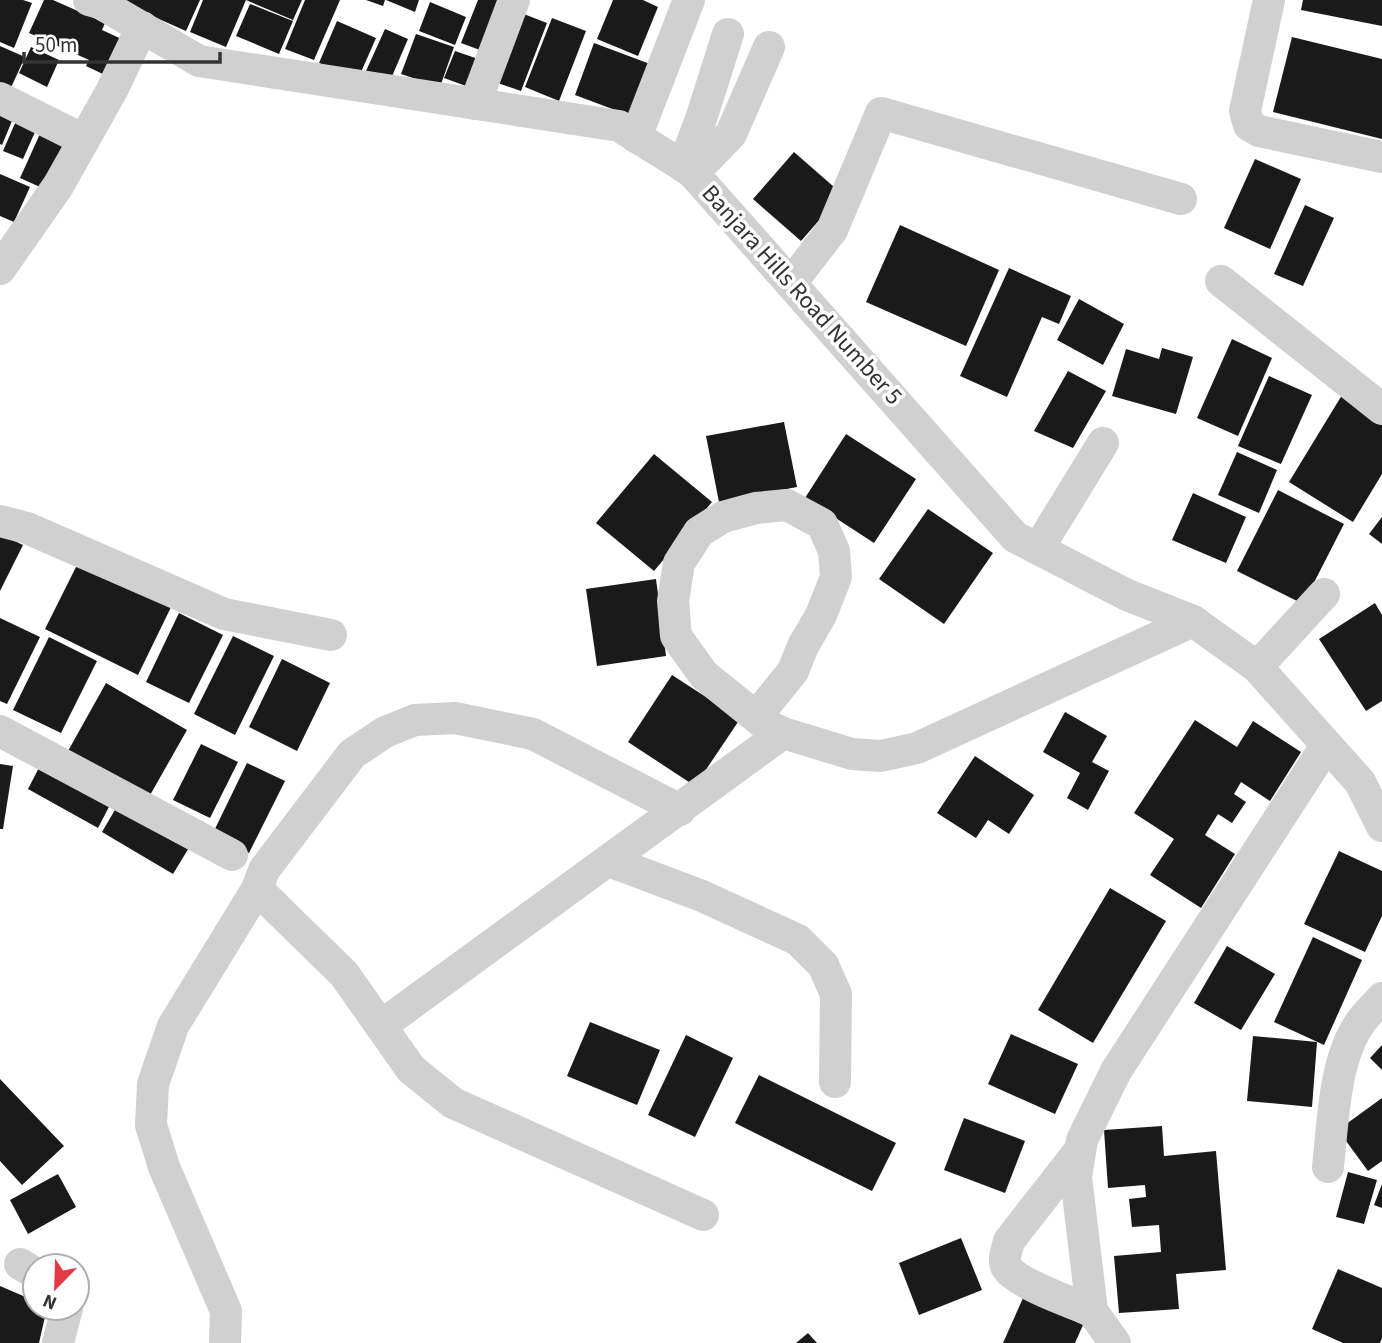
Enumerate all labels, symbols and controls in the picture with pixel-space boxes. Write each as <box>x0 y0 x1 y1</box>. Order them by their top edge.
scale bar <box>24 21 220 65</box>
text: 50 m <box>35 30 77 60</box>
street label: Banjara Hills Road Number 5 <box>693 177 911 413</box>
north arrow <box>21 1252 91 1322</box>
text: N <box>39 1286 61 1316</box>

